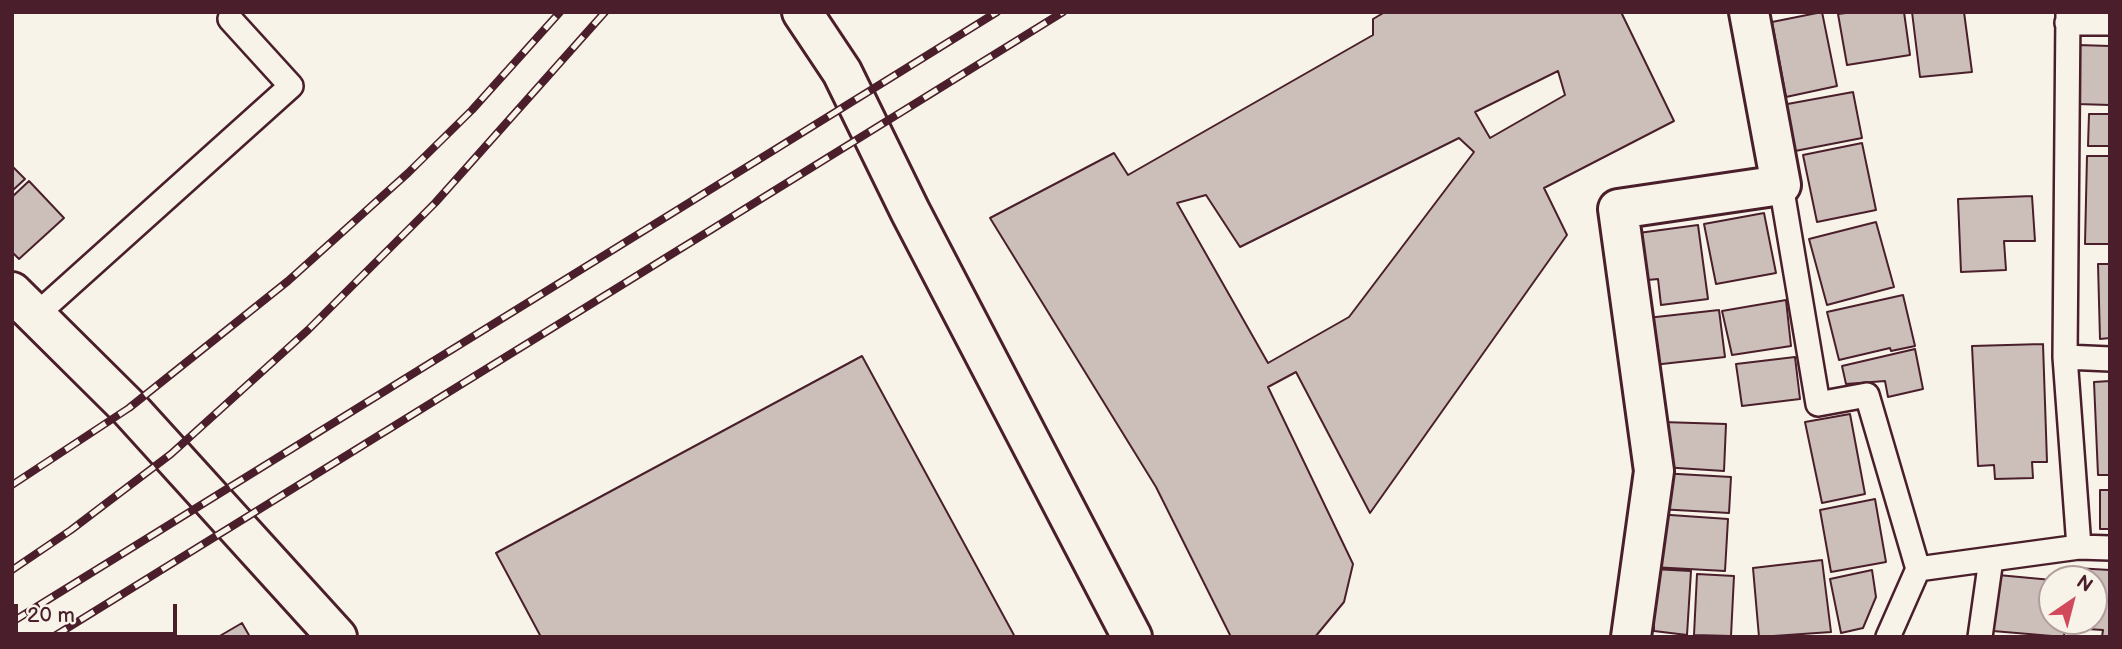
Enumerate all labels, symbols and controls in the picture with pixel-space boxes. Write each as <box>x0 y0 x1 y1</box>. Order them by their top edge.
north arrow <box>2038 565 2108 635</box>
text: N <box>2072 571 2097 598</box>
scale bar <box>18 590 180 634</box>
text: 20 m <box>27 603 75 628</box>

